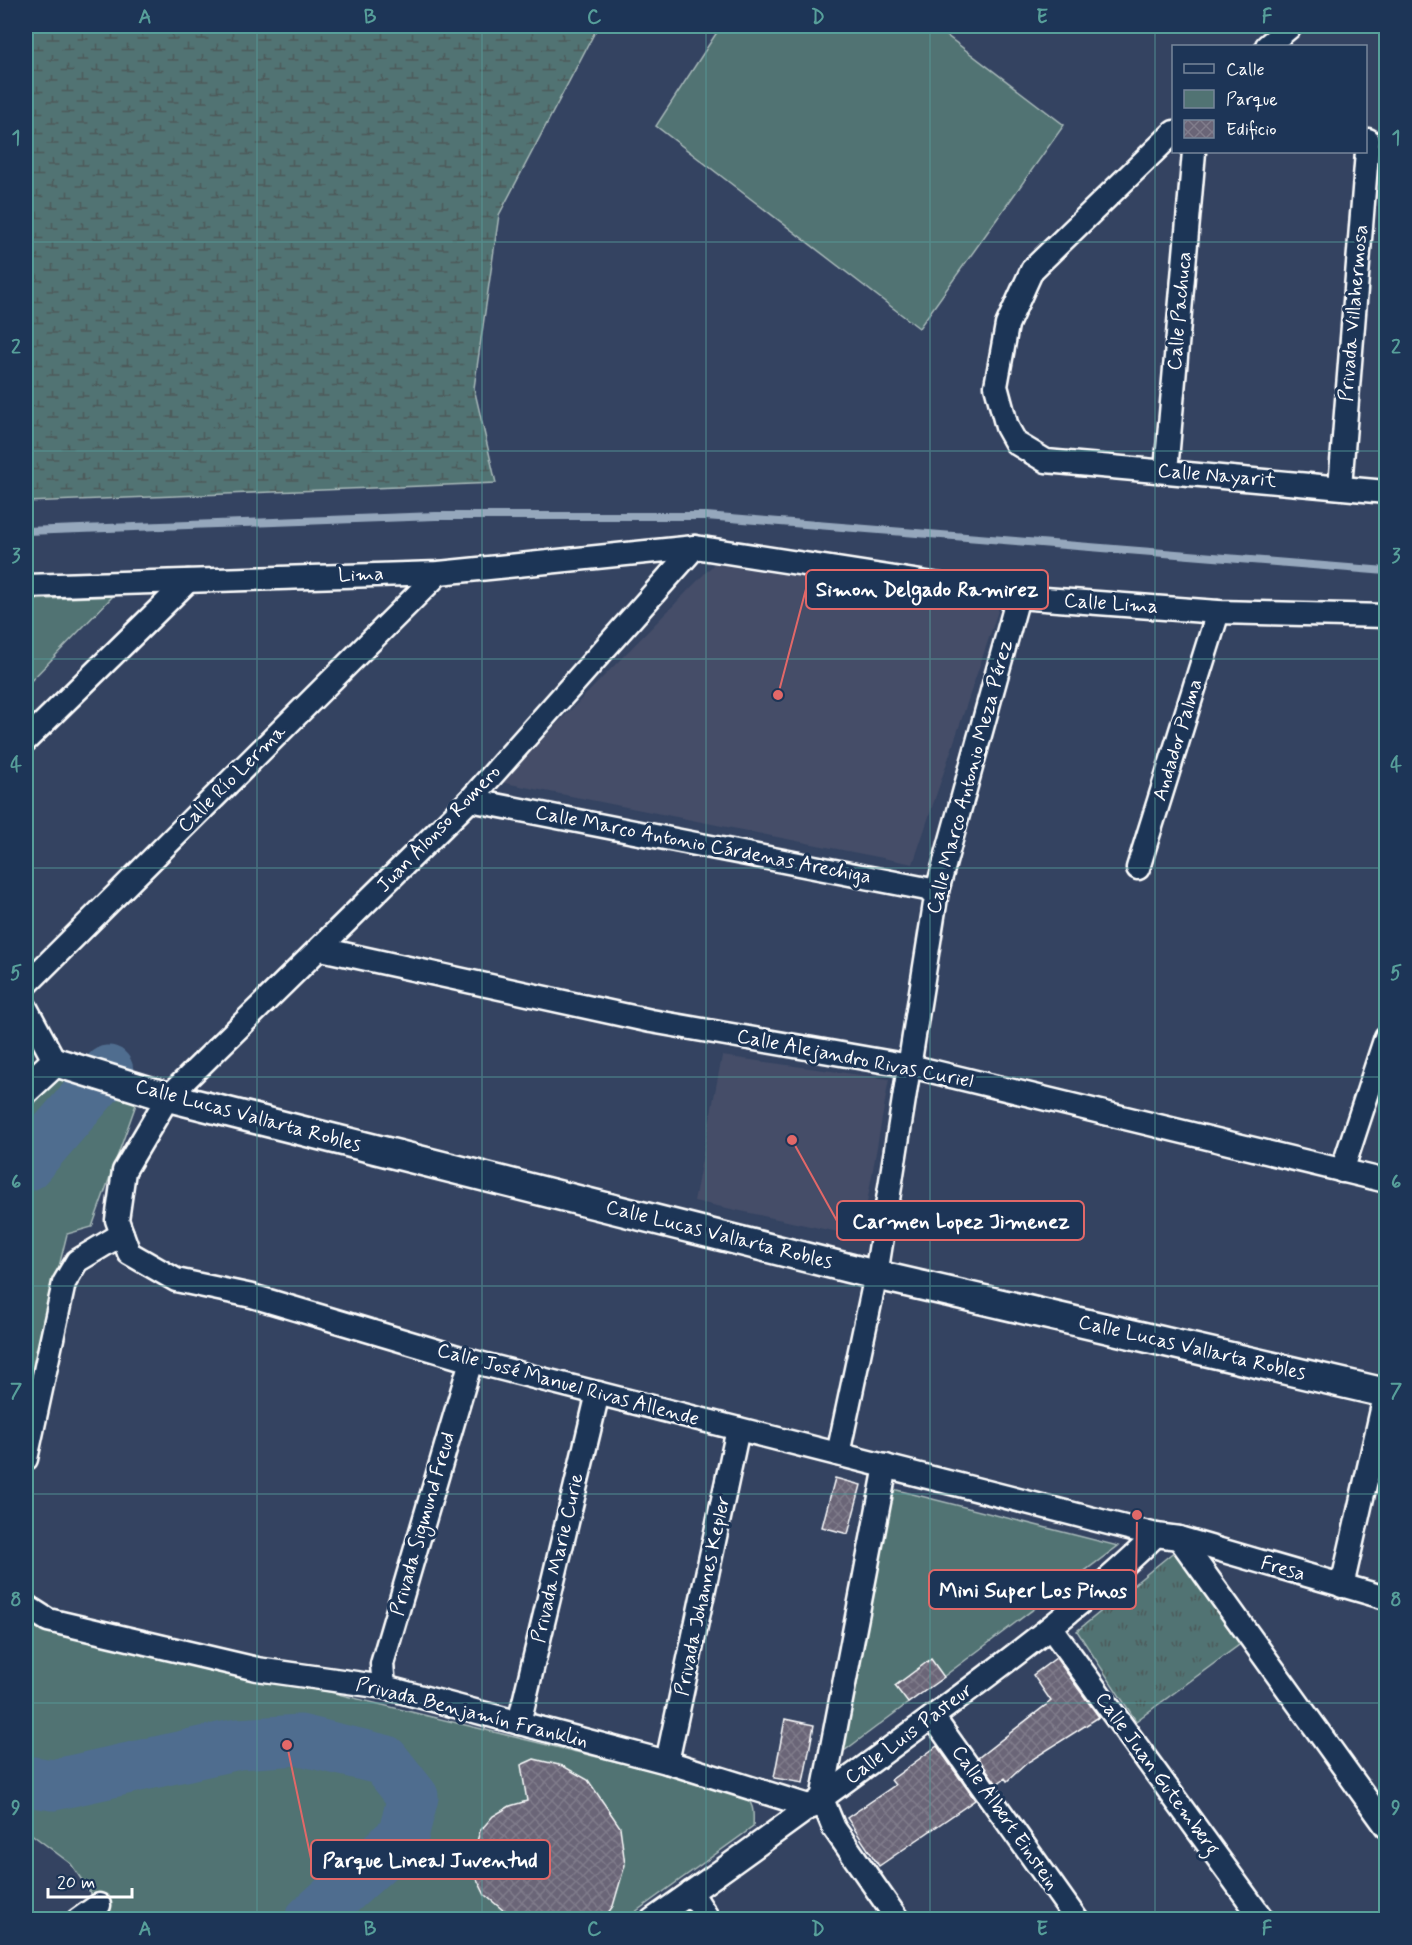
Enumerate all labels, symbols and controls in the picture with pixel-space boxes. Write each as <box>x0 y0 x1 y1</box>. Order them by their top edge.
text: A <box>138 4 152 31</box>
text: B <box>364 4 377 31</box>
text: C <box>587 4 602 31</box>
text: D <box>811 4 825 31</box>
text: E <box>1036 4 1048 31</box>
text: F <box>1262 4 1273 31</box>
legend <box>1172 45 1367 153</box>
text: Calle <box>1226 58 1265 82</box>
text: Parque <box>1226 88 1278 112</box>
text: Edificio <box>1226 118 1277 142</box>
text: 1 <box>12 125 20 152</box>
text: 1 <box>1392 125 1400 152</box>
street label: Privada Villahermosa <box>1333 223 1375 403</box>
street label: Calle Pachuca <box>1161 250 1199 372</box>
text: 2 <box>11 334 21 361</box>
text: 2 <box>1391 334 1401 361</box>
street label: Calle Nayarit <box>1156 457 1278 495</box>
text: 3 <box>11 543 21 570</box>
text: 3 <box>1391 543 1401 570</box>
street label: Lima <box>338 561 384 589</box>
callout: Simon Delgado Ramirez <box>806 570 1048 609</box>
text: Simon Delgado Ramirez <box>816 576 1039 606</box>
street label: Calle Lima <box>1063 587 1159 621</box>
street label: Calle Marco Antonio Meza Pérez <box>920 637 1020 917</box>
street label: Andador Palma <box>1147 676 1209 804</box>
street label: Calle Río Lerma <box>172 718 293 839</box>
text: 4 <box>10 752 22 779</box>
text: 4 <box>1390 752 1402 779</box>
street label: Juan Alonso Romero <box>371 759 507 899</box>
street label: Calle Marco Antonio Cárdenas Arechiga <box>533 799 873 891</box>
text: 5 <box>10 960 22 987</box>
text: 5 <box>1390 960 1402 987</box>
street label: Calle Alejandro Rivas Curiel <box>734 1023 976 1095</box>
street label: Calle Lucas Vallarta Robles <box>132 1073 364 1159</box>
text: 6 <box>11 1169 21 1196</box>
text: 6 <box>1391 1169 1401 1196</box>
street label: Calle Lucas Vallarta Robles <box>603 1194 835 1276</box>
callout: Carmen Lopez Jimenez <box>837 1201 1084 1240</box>
text: Carmen Lopez Jimenez <box>852 1208 1070 1236</box>
street label: Calle Lucas Vallarta Robles <box>1076 1309 1309 1387</box>
street label: Calle José Manuel Rivas Allende <box>434 1337 702 1433</box>
text: 7 <box>10 1378 22 1405</box>
text: 7 <box>1390 1378 1402 1405</box>
street label: Privada Sigmund Freud <box>384 1429 463 1619</box>
street label: Privada Marie Curie <box>525 1470 591 1646</box>
street label: Privada Johannes Kepler <box>669 1494 737 1698</box>
street label: Fresa <box>1258 1550 1308 1588</box>
callout: Mini Super Los Pinos <box>929 1570 1136 1609</box>
text: Mini Super Los Pinos <box>939 1577 1128 1605</box>
text: 8 <box>10 1587 22 1614</box>
text: 8 <box>1390 1587 1402 1614</box>
street label: Privada Benjamín Franklin <box>353 1671 591 1755</box>
street label: Calle Luis Pasteur <box>839 1677 979 1791</box>
street label: Calle Juan Gutemberg <box>1087 1687 1226 1862</box>
street label: Calle Albert Einstein <box>945 1740 1065 1896</box>
text: 9 <box>11 1795 21 1822</box>
text: 9 <box>1391 1795 1401 1822</box>
callout: Parque Lineal Juventud <box>311 1840 550 1879</box>
text: Parque Lineal Juventud <box>322 1847 538 1875</box>
scale bar <box>48 1861 132 1899</box>
text: 20 m <box>57 1871 95 1895</box>
text: A <box>138 1916 152 1943</box>
text: B <box>364 1916 377 1943</box>
text: C <box>587 1916 602 1943</box>
text: D <box>811 1916 825 1943</box>
text: E <box>1036 1916 1048 1943</box>
text: F <box>1262 1916 1273 1943</box>

